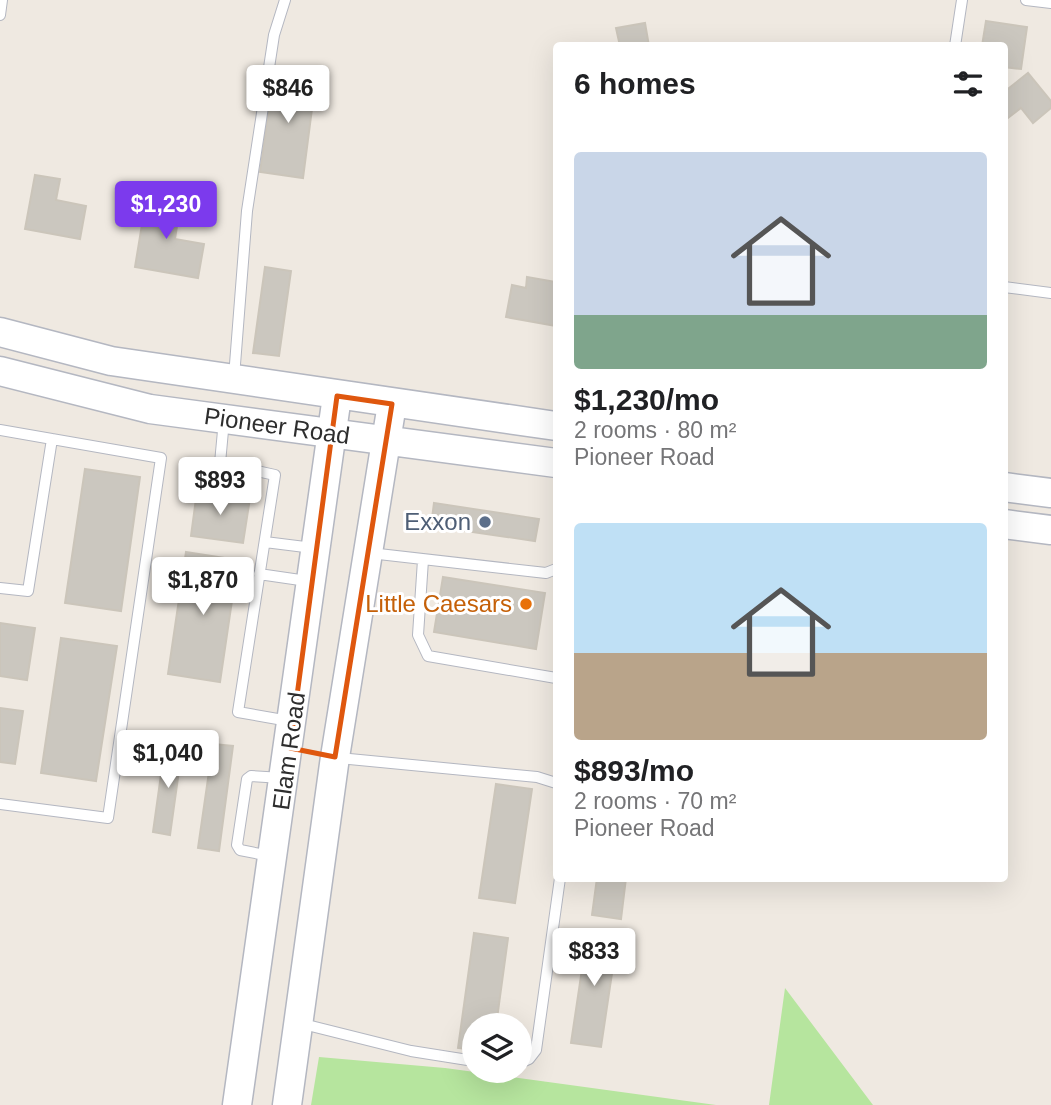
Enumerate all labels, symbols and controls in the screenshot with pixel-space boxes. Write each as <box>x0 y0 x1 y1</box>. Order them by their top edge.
icon: filters <box>949 65 987 103</box>
pin: $846 <box>247 66 329 125</box>
text: 6 homes <box>574 67 696 100</box>
text: $846 <box>262 75 314 101</box>
pin: $1,230 <box>109 182 223 241</box>
text: $1,230 <box>131 191 201 217</box>
icon: home <box>718 198 844 324</box>
text: $1,230/mo <box>574 383 719 416</box>
street label: Pioneer Road <box>203 402 352 449</box>
text: 2 rooms · 80 m² <box>574 417 736 443</box>
text: Pioneer Road <box>574 444 715 470</box>
pin: $893 <box>179 458 261 517</box>
text: $893 <box>194 467 246 493</box>
place label: Exxon <box>404 508 471 535</box>
marker: Exxon <box>477 514 493 530</box>
pin: $1,870 <box>146 558 260 617</box>
text: $1,870 <box>168 567 238 593</box>
icon: home <box>718 569 844 695</box>
place label: Little Caesars <box>365 590 512 617</box>
marker: Little Caesars <box>518 596 534 612</box>
street label: Elam Road <box>267 690 310 812</box>
pin: $1,040 <box>111 730 225 790</box>
text: $1,040 <box>133 740 203 766</box>
text: $893/mo <box>574 754 694 787</box>
text: 2 rooms · 70 m² <box>574 788 736 814</box>
text: Pioneer Road <box>574 815 715 841</box>
pin: $833 <box>553 928 635 988</box>
text: $833 <box>568 938 620 964</box>
map controls <box>462 1013 532 1083</box>
button: layers <box>462 1013 532 1083</box>

